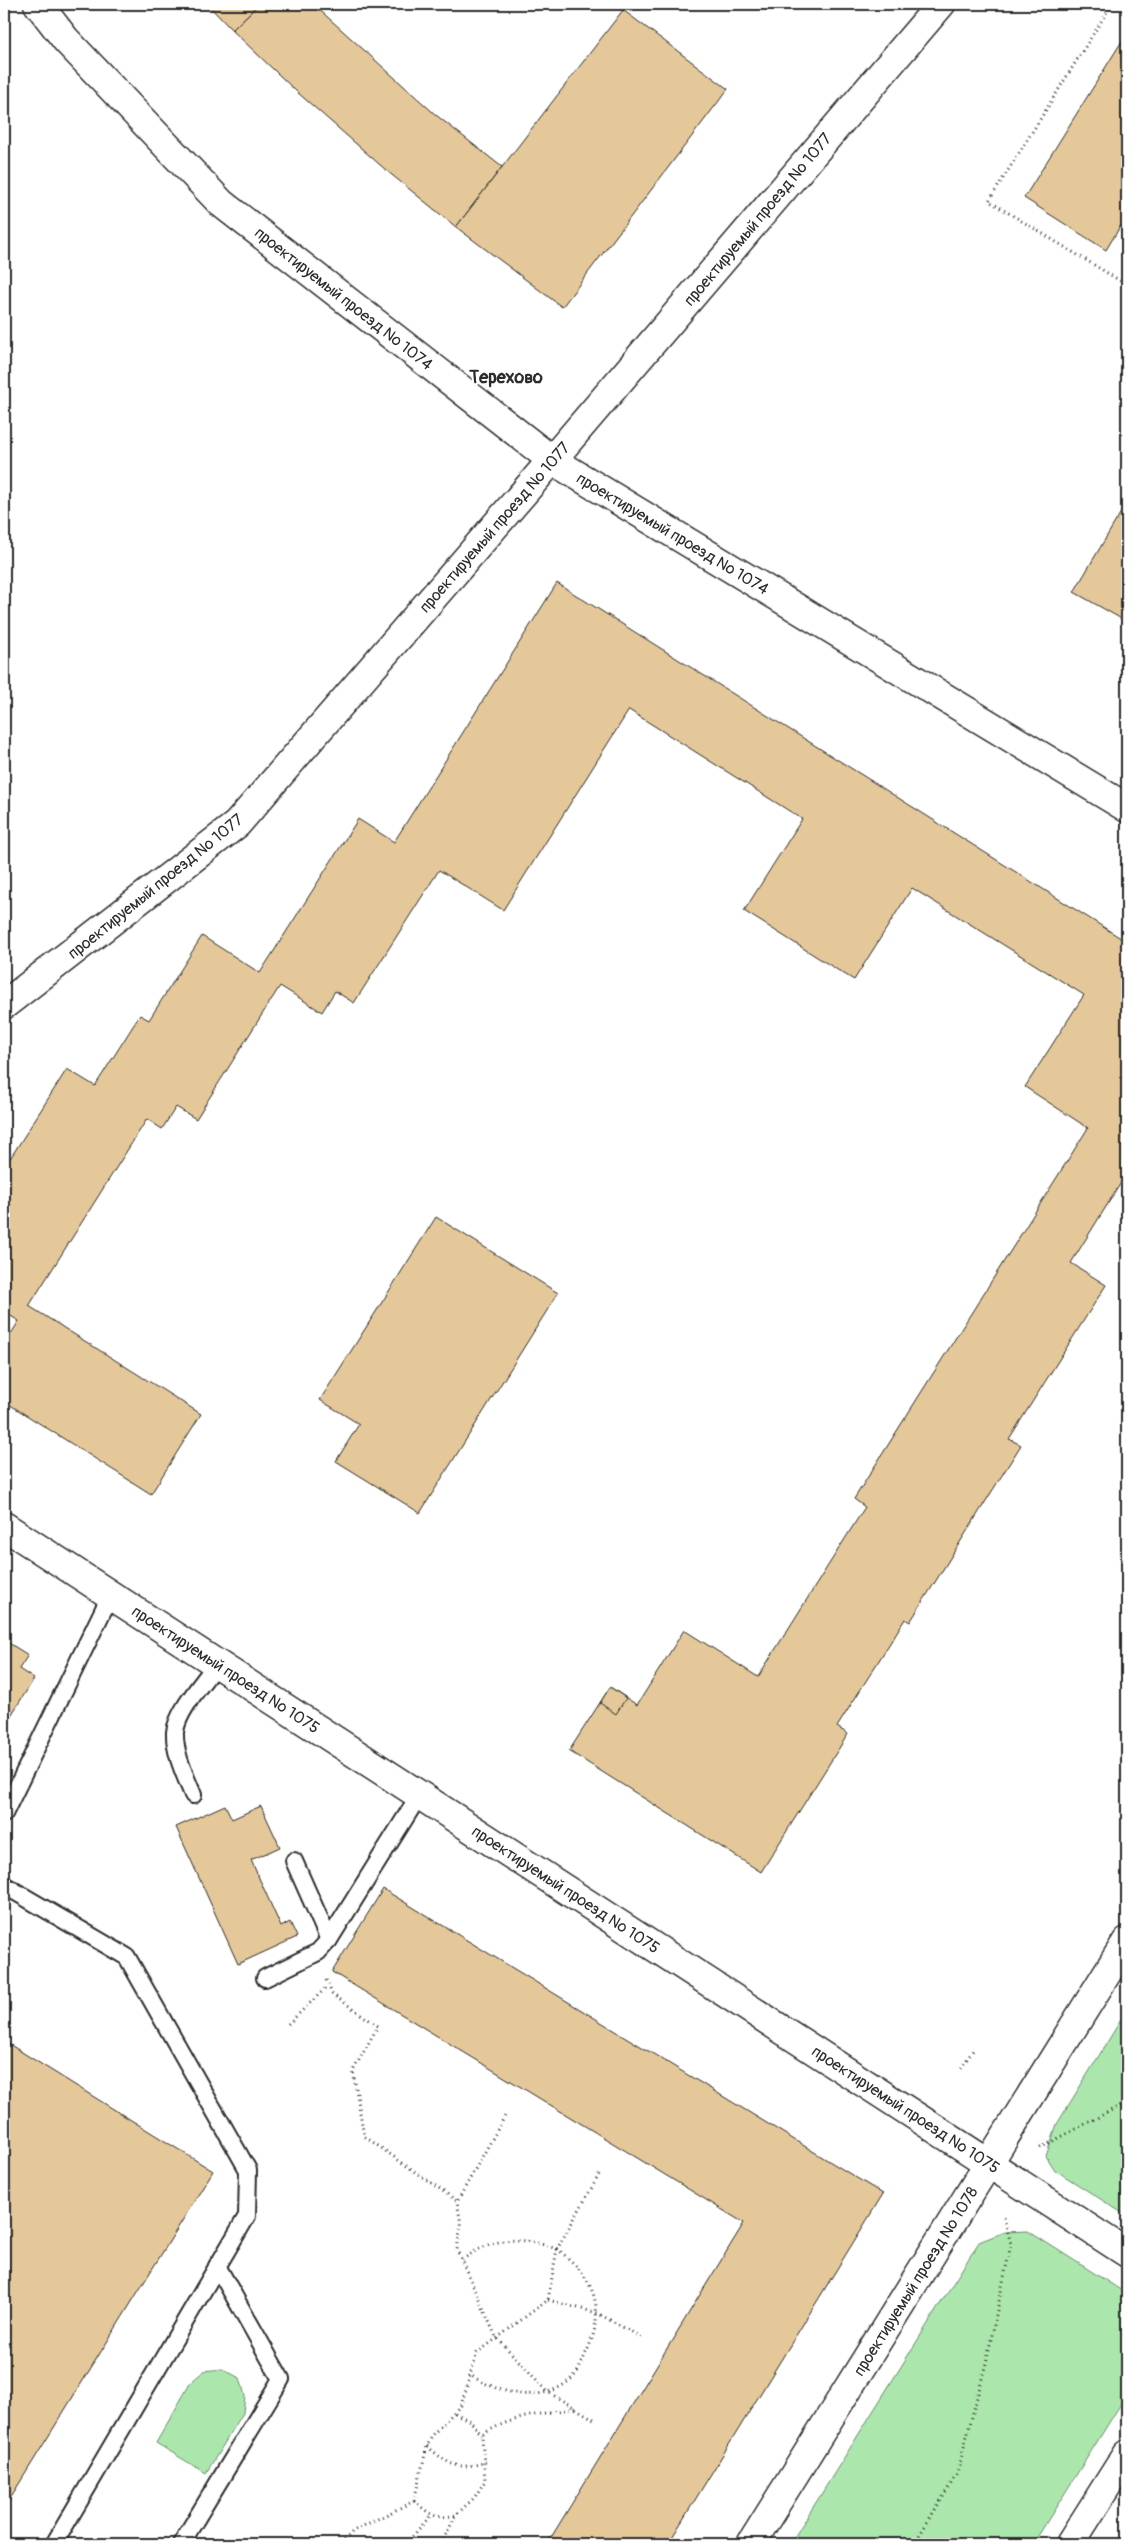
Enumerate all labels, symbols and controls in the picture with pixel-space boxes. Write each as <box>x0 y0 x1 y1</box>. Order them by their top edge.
street label: проектируемый проезд № 1077 <box>679 129 836 310</box>
street label: проектируемый проезд № 1074 <box>250 223 436 375</box>
district label: Терехово <box>468 366 543 389</box>
street label: проектируемый проезд № 1077 <box>415 438 575 617</box>
street label: проектируемый проезд № 1074 <box>573 468 772 599</box>
street label: проектируемый проезд № 1077 <box>64 810 248 964</box>
street label: проектируемый проезд № 1075 <box>128 1602 323 1738</box>
street label: проектируемый проезд № 1075 <box>468 1822 663 1958</box>
street label: проектируемый проезд № 1075 <box>808 2042 1003 2178</box>
street label: проектируемый проезд № 1078 <box>849 2183 982 2380</box>

